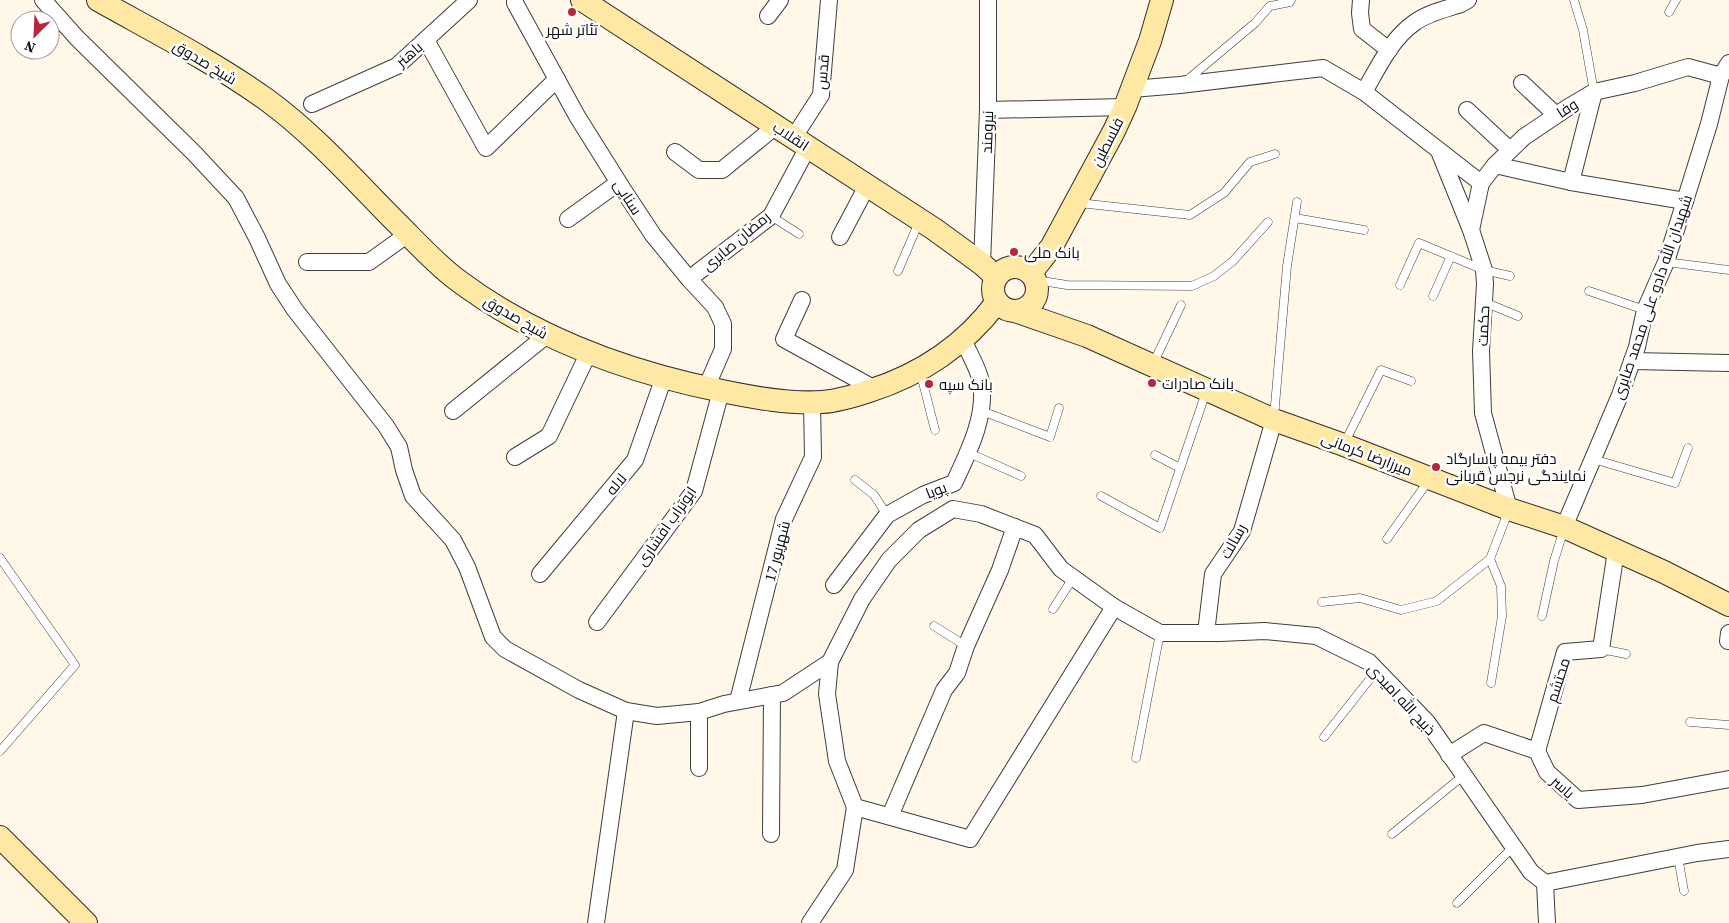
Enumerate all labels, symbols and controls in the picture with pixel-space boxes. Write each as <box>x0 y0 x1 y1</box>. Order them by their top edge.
marker: تئاتر شهر <box>566 6 578 18</box>
north arrow <box>10 10 60 60</box>
place label: تئاتر شهر <box>545 19 598 40</box>
street label: شیخ صدوق <box>169 35 241 90</box>
text: N <box>21 36 38 58</box>
street label: باهنر <box>390 36 427 72</box>
street label: قدس <box>810 53 834 91</box>
street label: وفا <box>1552 93 1582 123</box>
street label: نیرومند <box>976 110 998 154</box>
street label: فلسطین <box>1086 114 1128 170</box>
street label: انقلاب <box>769 116 813 156</box>
street label: سنایی <box>609 175 647 219</box>
street label: شهیدان الله دادو علی محمد صابری <box>1607 192 1697 402</box>
street label: رمضان صابری <box>697 206 775 276</box>
place label: بانک ملی <box>1024 242 1080 263</box>
marker: بانک ملی <box>1008 246 1020 258</box>
street label: شیخ صدوق <box>479 290 552 345</box>
street label: حکمت <box>1471 305 1495 347</box>
place label: بانک صادرات <box>1162 373 1234 394</box>
place label: بانک سپه <box>939 374 993 395</box>
marker: بانک صادرات <box>1146 377 1158 389</box>
marker: بانک سپه <box>923 378 935 390</box>
street label: میرزارضا کرمانی <box>1318 427 1416 481</box>
place label: دفتر بیمه پاسارگاد نمایندگی نرجس قربانی <box>1446 448 1586 486</box>
marker: دفتر بیمه پاسارگاد نمایندگی نرجس قربانی <box>1430 461 1442 473</box>
street label: لاله <box>601 469 631 499</box>
street label: پویا <box>922 476 950 504</box>
street label: ابوتراب افشاری <box>631 482 701 570</box>
street label: 17 شهریور <box>759 518 795 584</box>
street label: رسالت <box>1215 520 1251 562</box>
street label: محتشم <box>1541 655 1575 705</box>
street label: ذبیح الله امیدی <box>1362 658 1441 740</box>
street label: یاسر <box>1546 770 1579 803</box>

